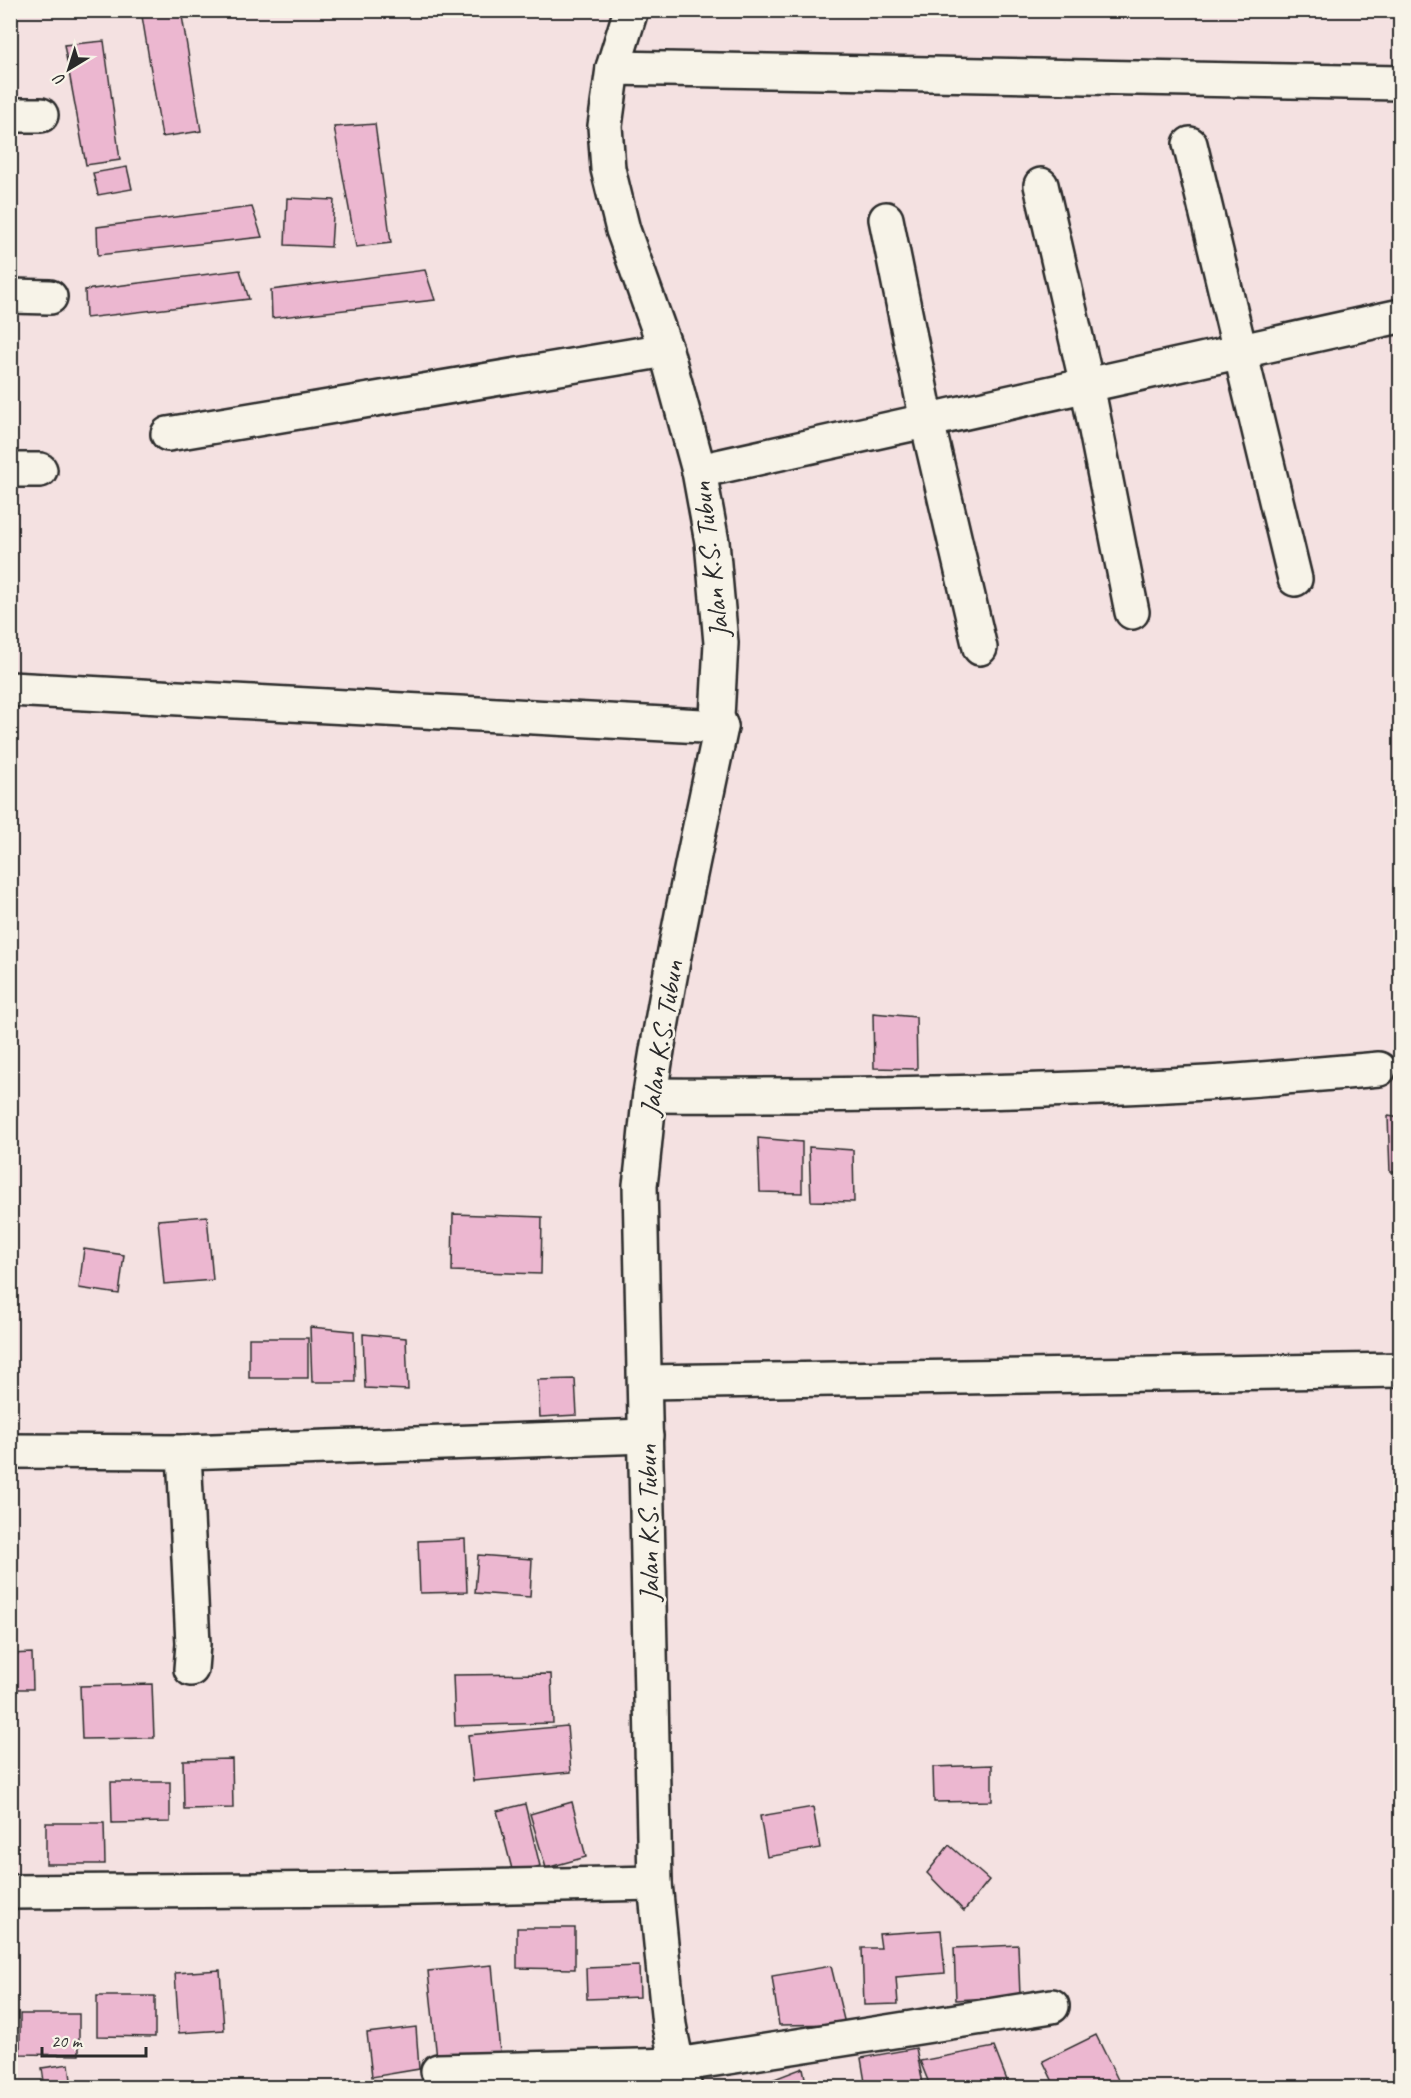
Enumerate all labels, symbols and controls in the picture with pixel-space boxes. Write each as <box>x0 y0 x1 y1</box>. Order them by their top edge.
north arrow <box>39 39 99 99</box>
text: U <box>49 68 70 90</box>
street label: Jalan K.S. Tubun <box>683 480 737 642</box>
street label: Jalan K.S. Tubun <box>631 957 691 1120</box>
street label: Jalan K.S. Tubun <box>629 1444 667 1604</box>
scale bar <box>42 2020 146 2058</box>
text: 20 m <box>51 2030 84 2052</box>

